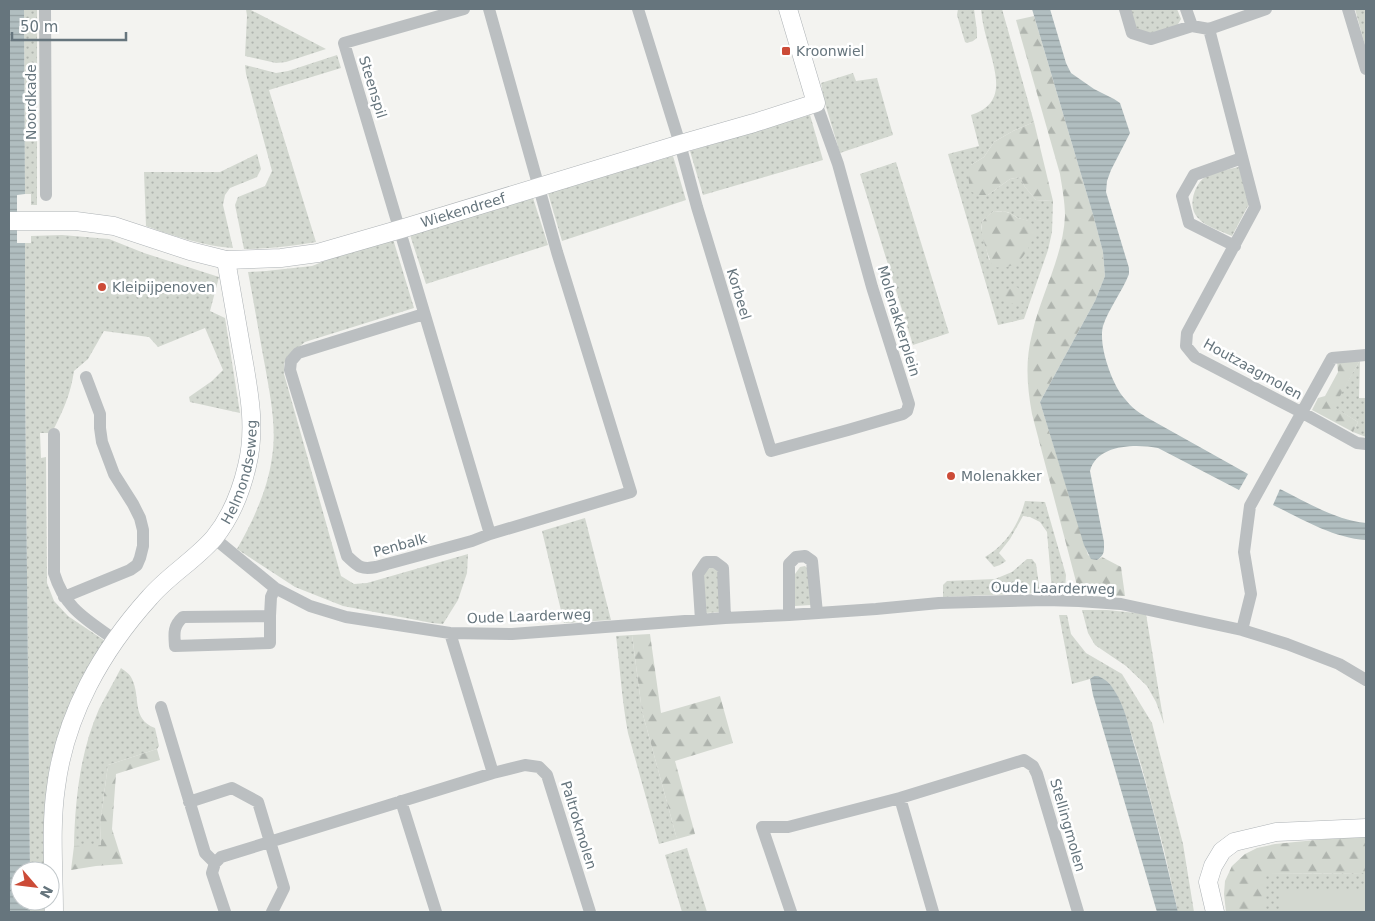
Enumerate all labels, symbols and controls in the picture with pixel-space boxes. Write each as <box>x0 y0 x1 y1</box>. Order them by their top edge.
scale bar <box>12 10 126 42</box>
text: 50 m <box>20 18 58 36</box>
place label: Kroonwiel <box>796 43 864 59</box>
marker: Kroonwiel <box>780 45 792 57</box>
street label: Steenspil <box>356 54 390 120</box>
street label: Noordkade <box>23 64 39 140</box>
street label: Wiekendreef <box>419 189 508 231</box>
street label: Molenakkerplein <box>875 264 923 378</box>
street label: Korbeel <box>724 266 754 322</box>
place label: Kleipijpenoven <box>112 279 215 295</box>
marker: Kleipijpenoven <box>96 281 108 293</box>
street label: Houtzaagmolen <box>1201 335 1305 403</box>
street label: Helmondseweg <box>218 420 259 527</box>
place label: Molenakker <box>961 468 1042 484</box>
marker: Molenakker <box>945 470 957 482</box>
street label: Penbalk <box>371 530 429 560</box>
street label: Oude Laarderweg <box>991 579 1115 597</box>
street label: Oude Laarderweg <box>466 606 592 626</box>
street label: Stellingmolen <box>1047 777 1089 873</box>
street label: Paltrokmolen <box>558 779 600 871</box>
north arrow <box>10 861 60 911</box>
text: N <box>37 883 56 901</box>

